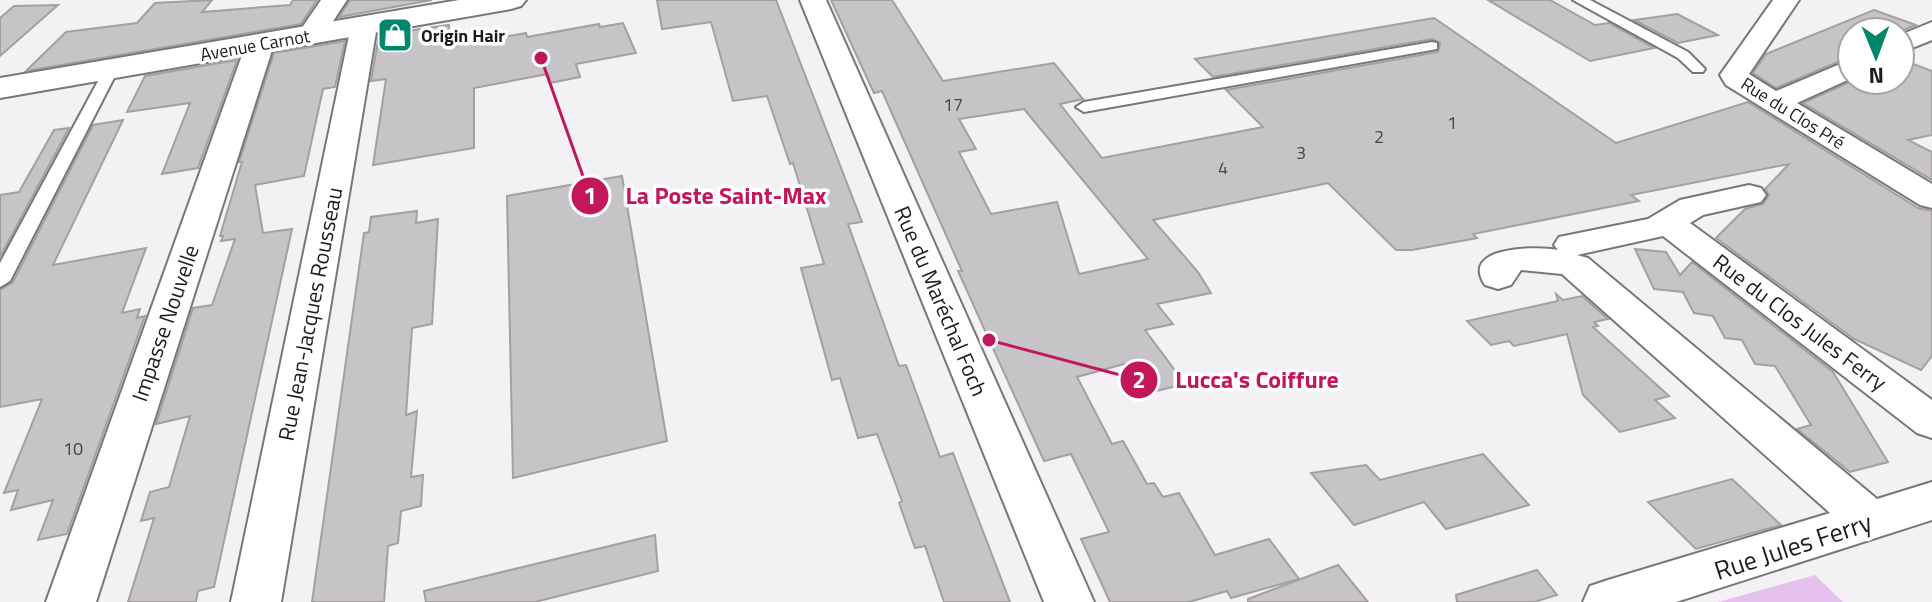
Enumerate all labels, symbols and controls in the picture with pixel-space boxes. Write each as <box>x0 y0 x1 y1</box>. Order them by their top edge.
shop icon: Origin Hair <box>376 16 414 54</box>
north arrow <box>1836 16 1916 96</box>
street label: Avenue Carnot <box>198 22 313 68</box>
place label: Origin Hair <box>421 22 505 49</box>
text: N <box>1868 59 1884 93</box>
street label: Rue du Clos Pré <box>1736 70 1850 156</box>
house number: 17 <box>943 91 963 118</box>
house number: 1 <box>1447 109 1457 136</box>
house number: 2 <box>1374 123 1384 150</box>
house number: 3 <box>1296 139 1306 166</box>
house number: 4 <box>1218 154 1228 181</box>
callout: La Poste Saint-Max <box>570 172 843 220</box>
text: 1 <box>583 177 597 213</box>
text: La Poste Saint-Max <box>626 177 827 213</box>
street label: Rue Jean-Jacques Rousseau <box>269 184 351 444</box>
street label: Rue du Maréchal Foch <box>886 201 996 401</box>
street label: Impasse Nouvelle <box>122 240 208 406</box>
street label: Rue du Clos Jules Ferry <box>1706 245 1895 399</box>
callout: Lucca's Coiffure <box>1119 356 1355 404</box>
text: 2 <box>1132 361 1146 397</box>
text: Lucca's Coiffure <box>1175 361 1339 397</box>
house number: 10 <box>63 435 83 462</box>
street label: Rue Jules Ferry <box>1709 502 1877 590</box>

